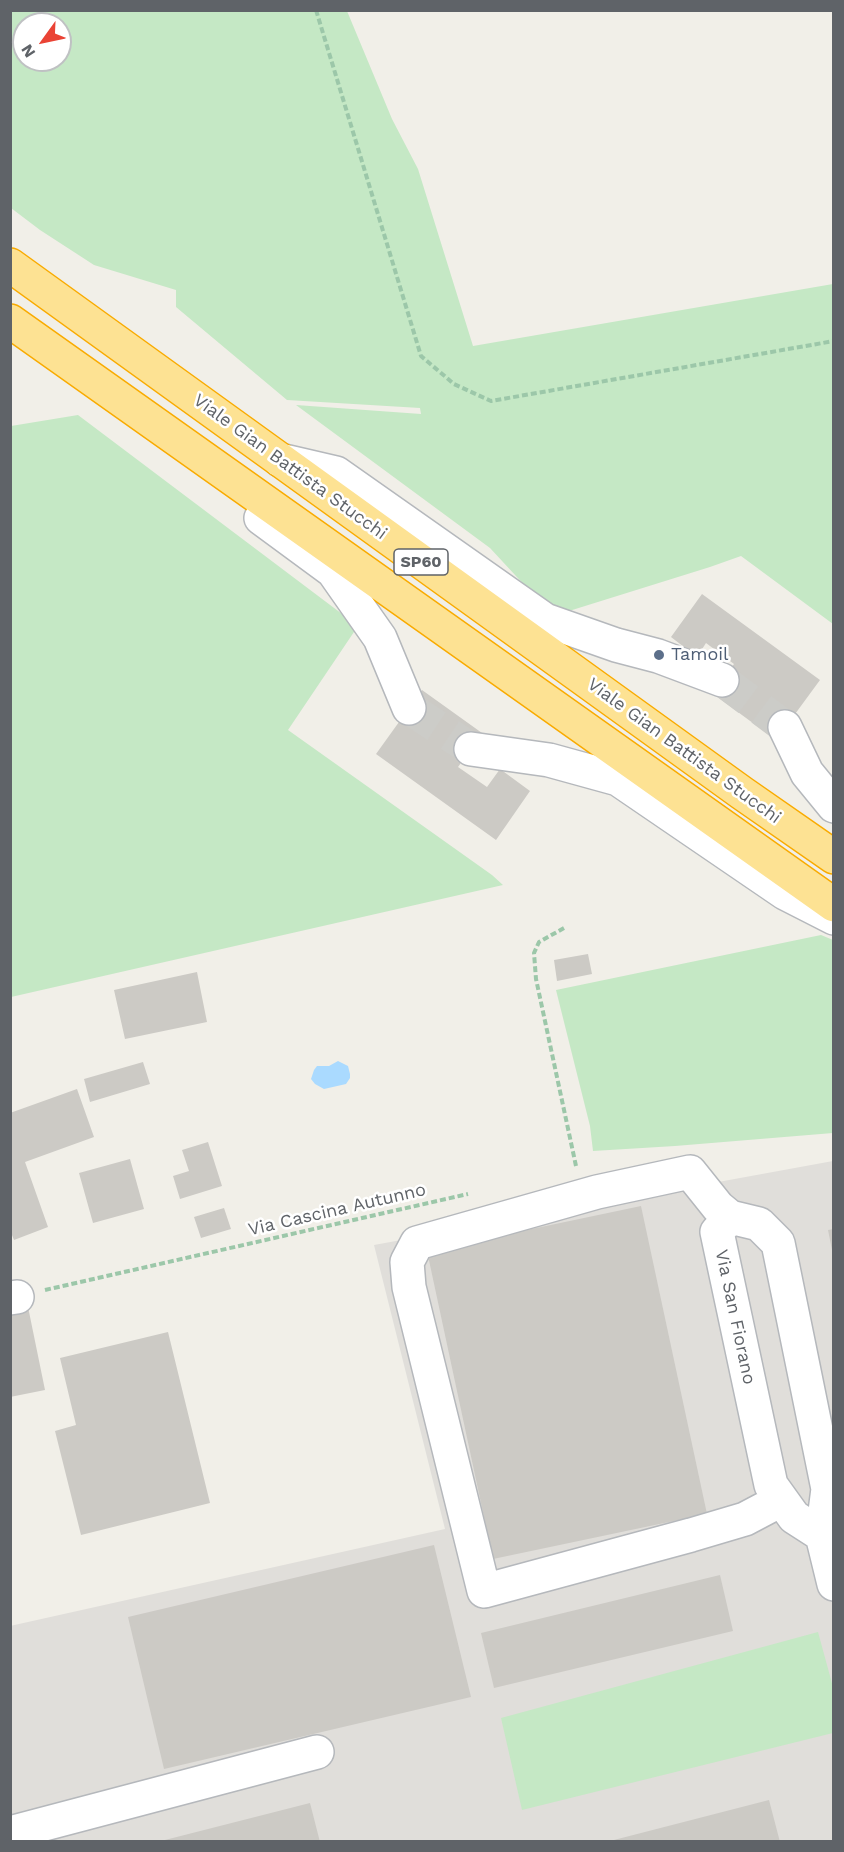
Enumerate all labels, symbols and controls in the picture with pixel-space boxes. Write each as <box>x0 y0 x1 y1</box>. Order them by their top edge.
north arrow <box>12 12 72 72</box>
text: N <box>17 41 39 61</box>
street label: Viale Gian Battista Stucchi <box>189 390 391 544</box>
road number: SP60 <box>394 549 448 575</box>
place label: Tamoil <box>671 644 728 666</box>
marker: Tamoil <box>652 648 666 662</box>
street label: Viale Gian Battista Stucchi <box>583 674 785 828</box>
street label: Via Cascina Autunno <box>246 1179 428 1241</box>
street label: Via San Fiorano <box>710 1248 760 1386</box>

